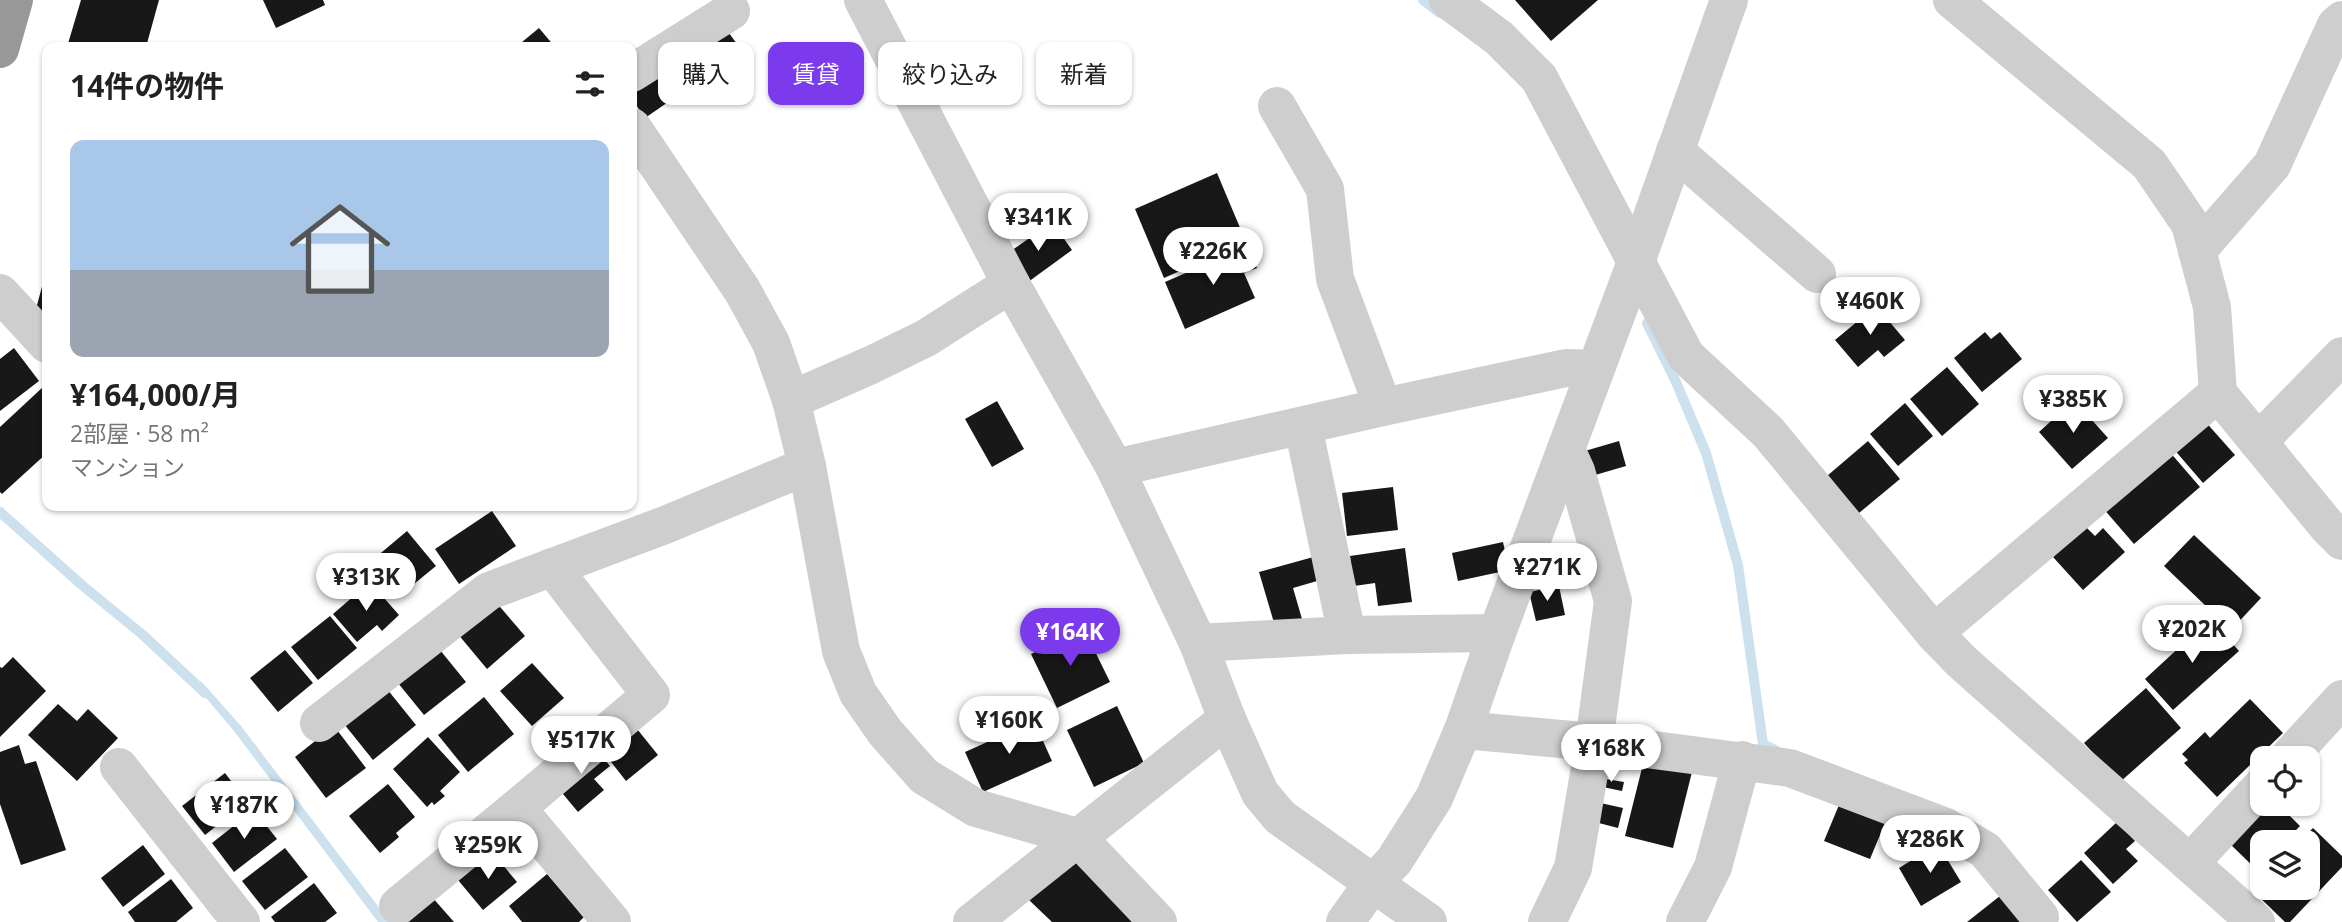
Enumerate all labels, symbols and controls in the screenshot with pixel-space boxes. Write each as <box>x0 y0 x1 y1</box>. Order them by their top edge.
chip: 購入 <box>658 42 754 105</box>
chip: 賃貸 <box>768 42 864 105</box>
chip: 絞り込み <box>878 42 1022 105</box>
chip: 新着 <box>1036 42 1132 105</box>
text: 14件の物件 <box>70 65 224 106</box>
icon: filters <box>571 65 609 103</box>
icon: home <box>277 186 403 312</box>
pin: ¥341K <box>989 194 1087 253</box>
text: ¥341K <box>1004 200 1072 232</box>
pin: ¥226K <box>1164 228 1262 287</box>
text: ¥226K <box>1179 234 1247 266</box>
pin: ¥460K <box>1821 278 1919 337</box>
text: ¥460K <box>1836 284 1904 316</box>
text: ¥164,000/月 <box>70 374 241 415</box>
pin: ¥385K <box>2024 376 2122 435</box>
text: ¥385K <box>2039 382 2107 414</box>
text: 2部屋 · 58 m² <box>70 417 209 449</box>
text: マンション <box>70 451 185 483</box>
pin: ¥271K <box>1498 544 1596 603</box>
text: ¥271K <box>1513 550 1581 582</box>
pin: ¥313K <box>317 554 415 613</box>
text: ¥313K <box>332 560 400 592</box>
pin: ¥202K <box>2143 606 2241 665</box>
pin: ¥164K <box>1021 608 1119 668</box>
text: ¥202K <box>2158 612 2226 644</box>
text: ¥164K <box>1036 615 1104 647</box>
pin: ¥160K <box>960 696 1058 756</box>
text: ¥160K <box>975 703 1043 735</box>
pin: ¥517K <box>532 716 630 776</box>
text: ¥517K <box>547 723 615 755</box>
pin: ¥168K <box>1562 724 1660 784</box>
text: ¥168K <box>1577 731 1645 763</box>
map controls <box>2250 746 2320 900</box>
button: locate <box>2250 746 2320 816</box>
pin: ¥187K <box>195 782 293 841</box>
text: ¥187K <box>210 788 278 820</box>
pin: ¥286K <box>1881 816 1979 875</box>
pin: ¥259K <box>439 822 537 881</box>
text: ¥286K <box>1896 822 1964 854</box>
text: ¥259K <box>454 828 522 860</box>
button: layers <box>2250 830 2320 900</box>

